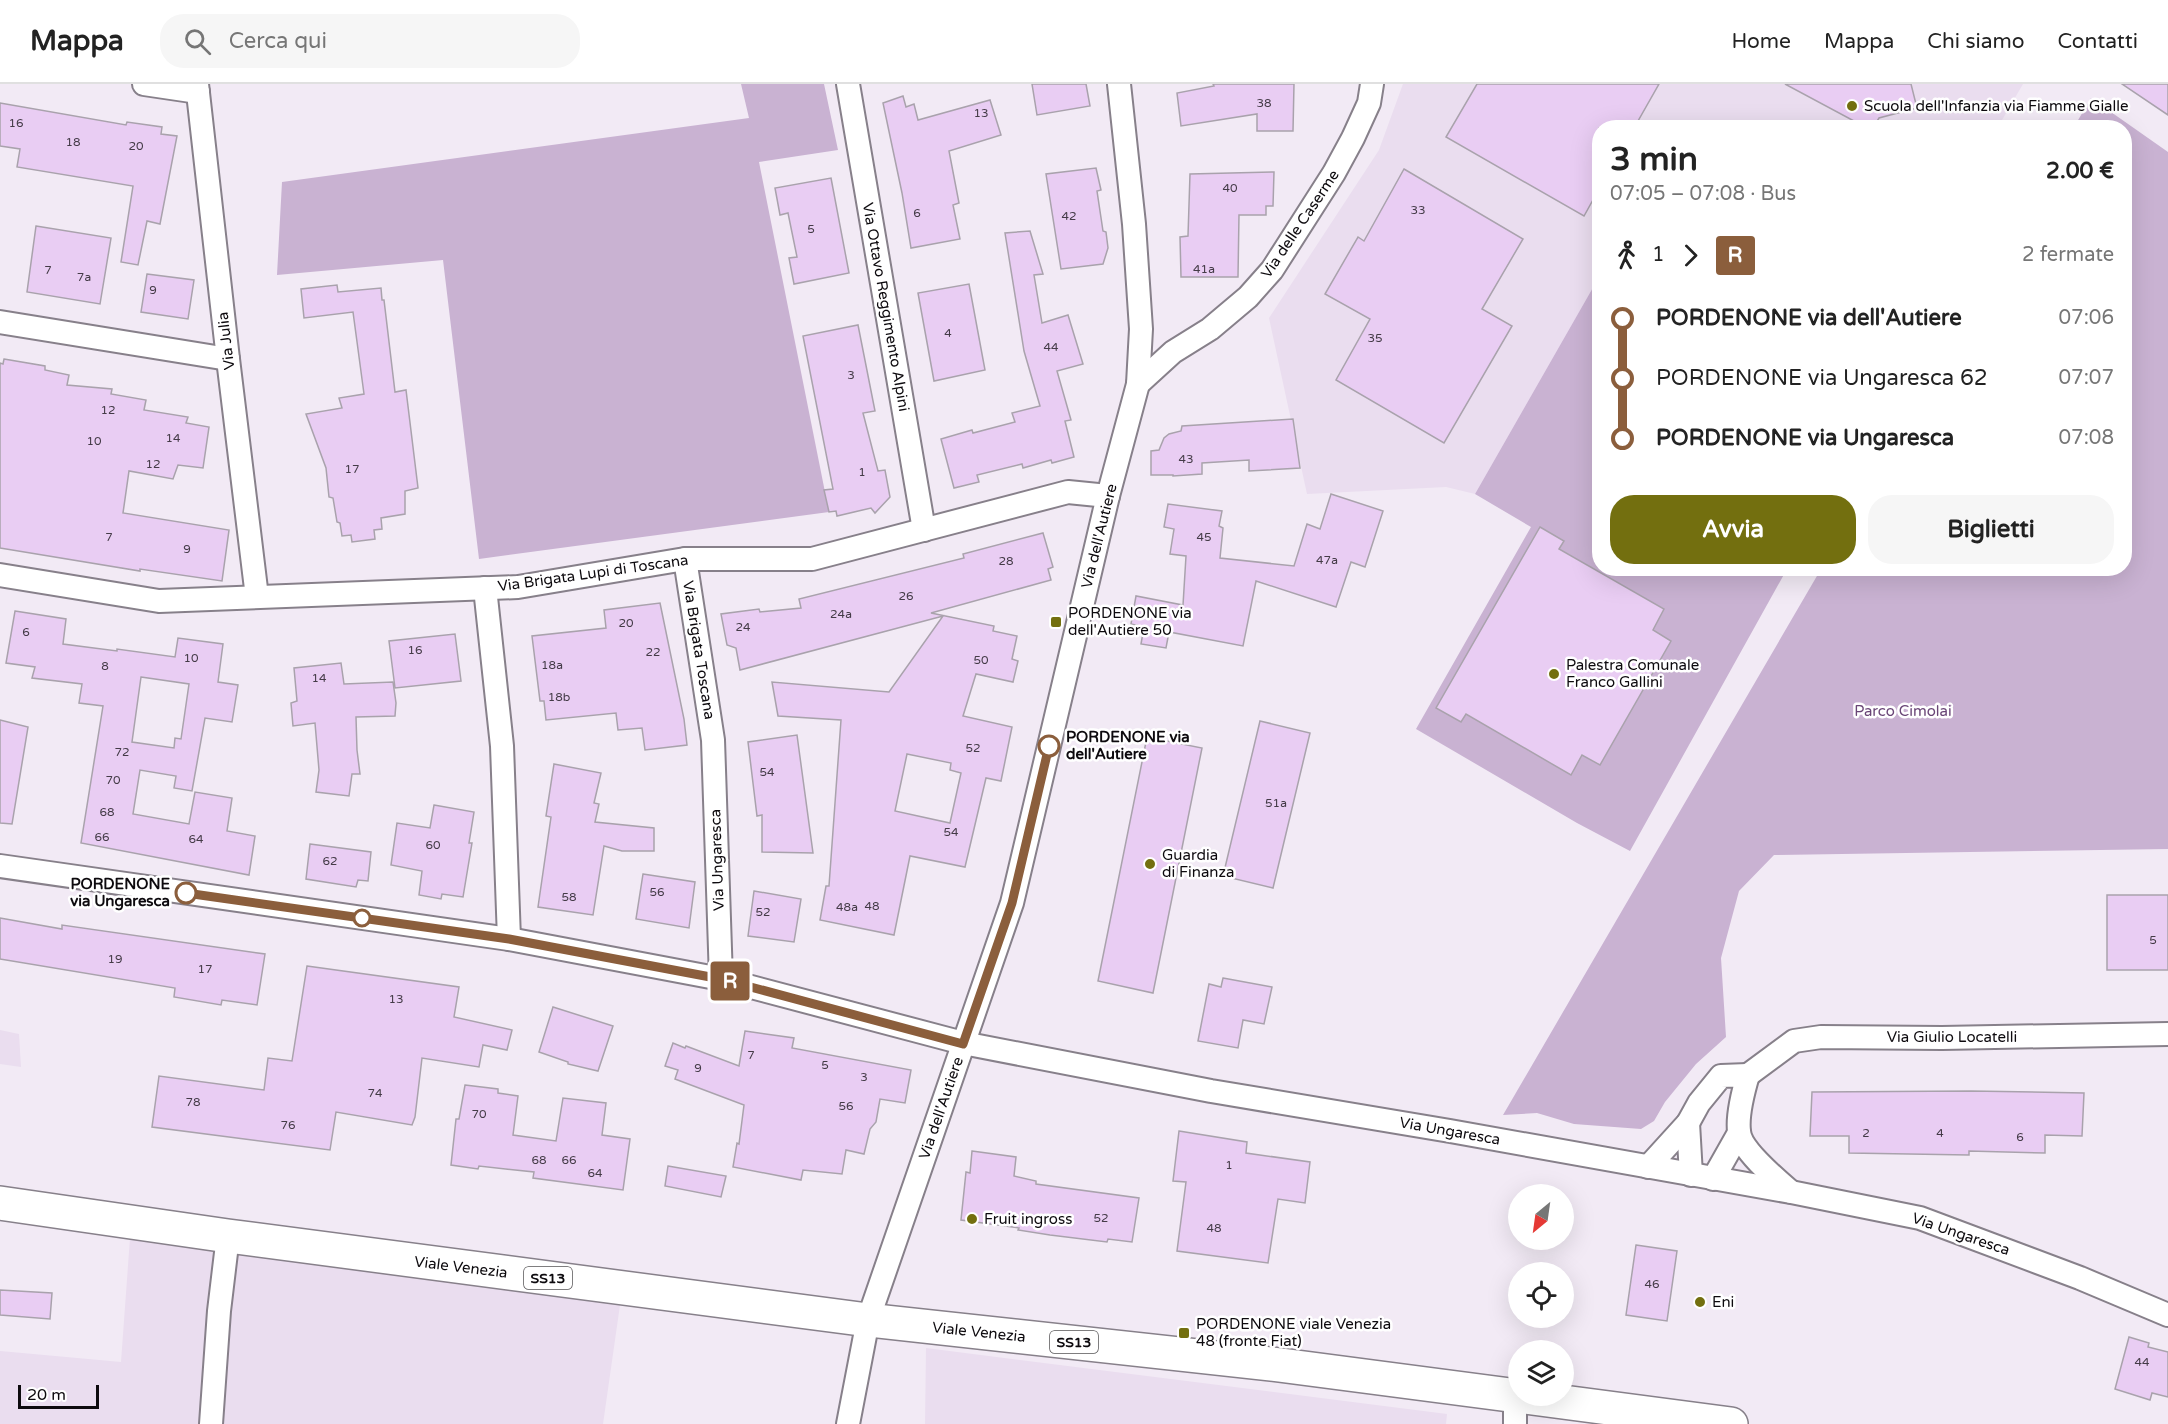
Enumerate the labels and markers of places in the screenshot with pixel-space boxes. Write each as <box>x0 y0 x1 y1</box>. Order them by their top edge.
place label: Scuola dell'Infanzia via Fiamme Gialle <box>1864 97 2129 115</box>
marker: Scuola dell'Infanzia via Fiamme Gialle <box>1845 99 1859 113</box>
place label: PORDENONE via dell'Autiere 50 <box>1068 604 1192 639</box>
marker: PORDENONE via dell'Autiere 50 <box>1049 615 1063 629</box>
place label: Palestra Comunale Franco Gallini <box>1566 656 1699 691</box>
marker: Palestra Comunale Franco Gallini <box>1547 667 1561 681</box>
place label: PORDENONE via dell'Autiere <box>1066 728 1190 763</box>
marker: PORDENONE via dell'Autiere <box>1038 735 1060 757</box>
place label: Guardia di Finanza <box>1162 846 1234 881</box>
marker: Guardia di Finanza <box>1143 857 1157 871</box>
place label: PORDENONE via Ungaresca <box>70 875 170 911</box>
marker: PORDENONE via Ungaresca <box>175 882 197 904</box>
unlabelled marker <box>353 909 371 927</box>
place label: Fruit ingross <box>984 1210 1072 1228</box>
marker: Fruit ingross <box>965 1212 979 1226</box>
place label: Eni <box>1712 1293 1734 1311</box>
marker: Eni <box>1693 1295 1707 1309</box>
place label: PORDENONE viale Venezia 48 (fronte Fiat) <box>1196 1315 1391 1350</box>
marker: PORDENONE viale Venezia 48 (fronte Fiat) <box>1177 1326 1191 1340</box>

